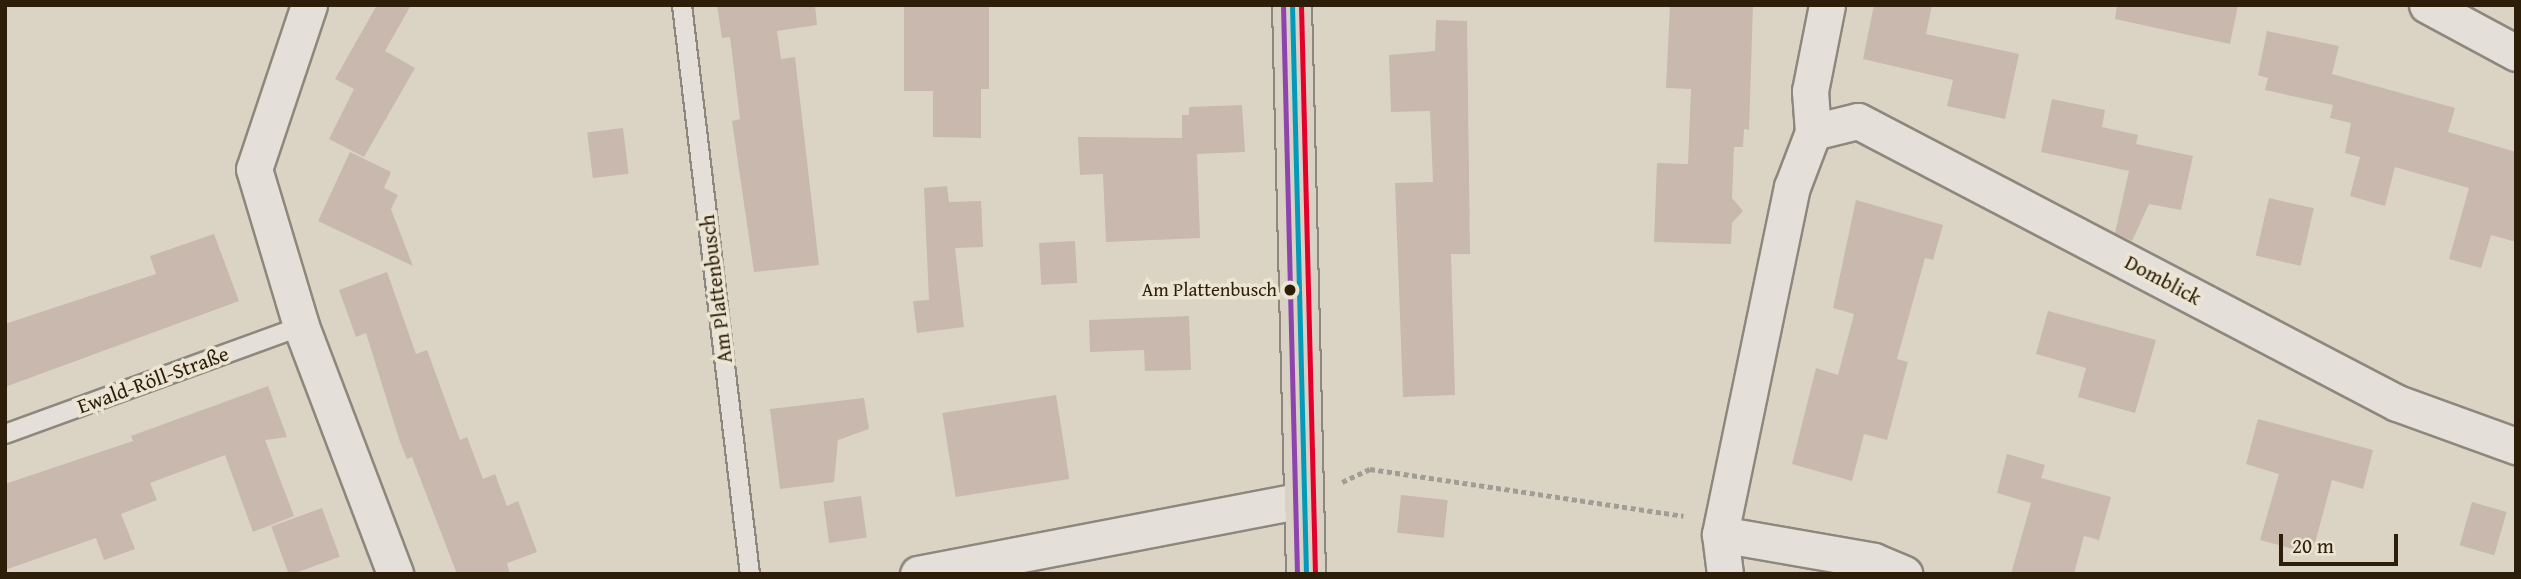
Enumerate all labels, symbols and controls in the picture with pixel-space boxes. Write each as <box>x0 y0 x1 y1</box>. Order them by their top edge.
street label: Am Plattenbusch <box>694 213 738 365</box>
street label: Domblick <box>2120 249 2206 311</box>
place label: Am Plattenbusch <box>1142 279 1277 301</box>
marker: Am Plattenbusch <box>1283 283 1297 297</box>
street label: Ewald-Röll-Straße <box>74 341 232 419</box>
scale bar <box>2283 520 2402 564</box>
text: 20 m <box>2292 530 2334 561</box>

